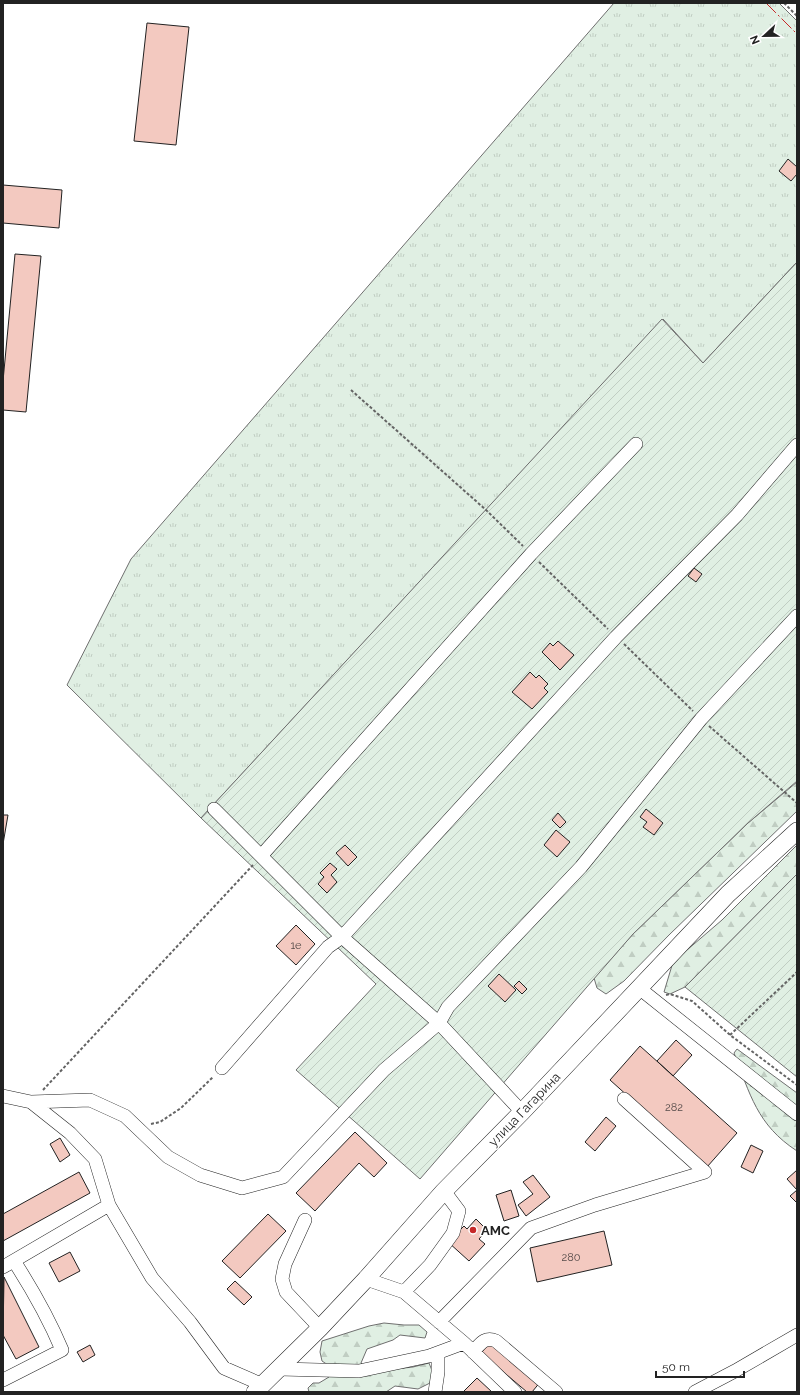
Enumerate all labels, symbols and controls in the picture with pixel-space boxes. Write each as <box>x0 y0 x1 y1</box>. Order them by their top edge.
north arrow <box>744 16 784 56</box>
text: N <box>748 33 763 46</box>
house number: 1е <box>290 939 302 952</box>
street label: улица Гагарина <box>485 1069 563 1149</box>
house number: 282 <box>665 1101 683 1114</box>
place label: AMC <box>481 1223 510 1238</box>
marker: AMC <box>468 1225 478 1235</box>
house number: 280 <box>562 1251 581 1264</box>
scale bar <box>656 1353 744 1379</box>
text: 50 m <box>662 1360 690 1374</box>

